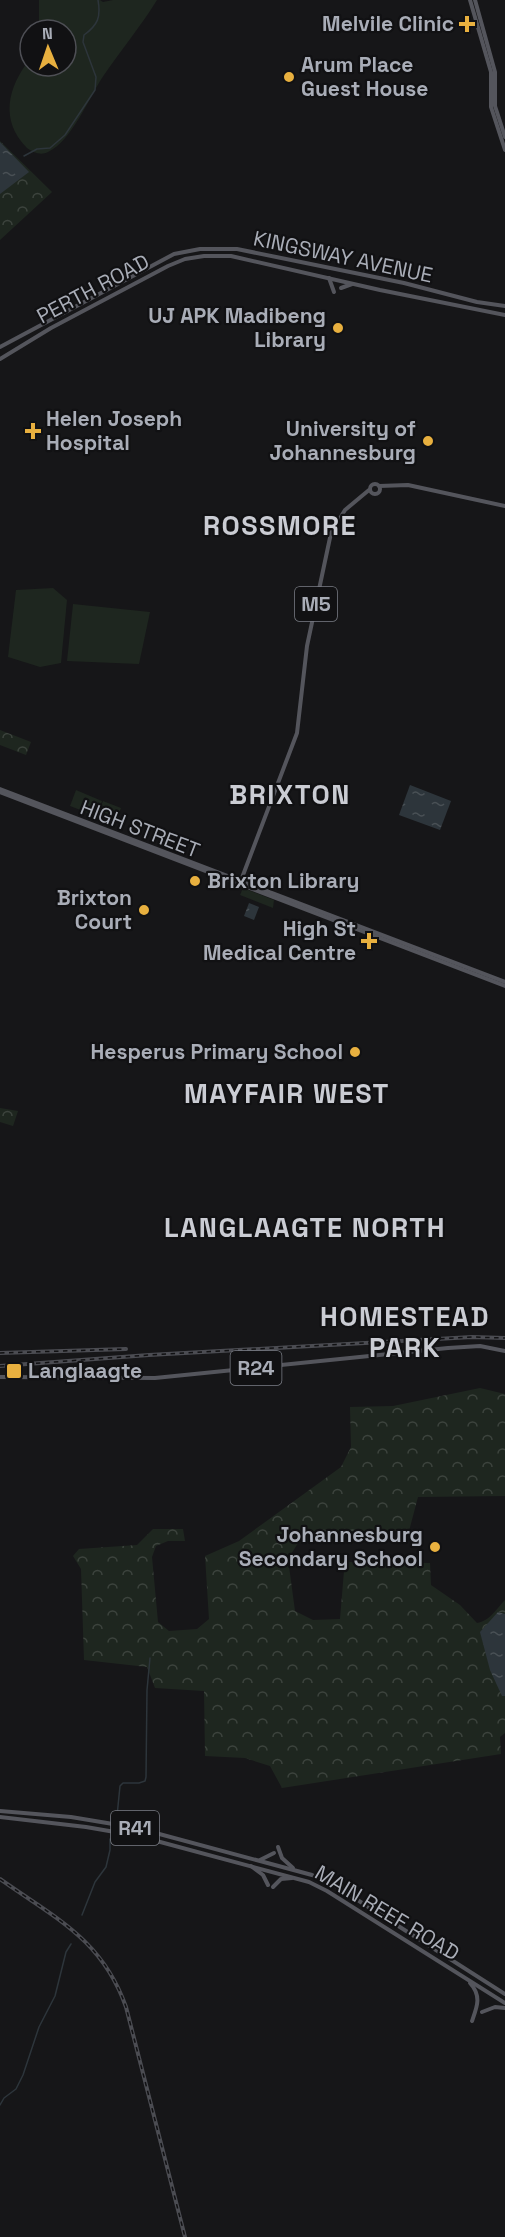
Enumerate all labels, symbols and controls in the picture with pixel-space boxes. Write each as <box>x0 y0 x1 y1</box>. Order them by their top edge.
place label: Melvile Clinic <box>322 10 454 37</box>
marker: Melvile Clinic <box>458 15 476 33</box>
north arrow <box>18 18 78 78</box>
text: N <box>42 23 53 44</box>
place label: Arum Place Guest House <box>301 51 428 102</box>
marker: Arum Place Guest House <box>282 70 296 84</box>
street label: KINGSWAY AVENUE <box>251 224 435 289</box>
street label: PERTH ROAD <box>32 248 154 329</box>
place label: UJ APK Madibeng Library <box>148 302 326 353</box>
marker: UJ APK Madibeng Library <box>331 321 345 335</box>
place label: Helen Joseph Hospital <box>46 405 182 456</box>
place label: University of Johannesburg <box>269 415 416 466</box>
marker: Helen Joseph Hospital <box>24 422 42 440</box>
marker: University of Johannesburg <box>421 434 435 448</box>
district label: ROSSMORE <box>203 508 357 543</box>
road number: M5 <box>295 587 337 621</box>
district label: BRIXTON <box>229 777 351 812</box>
street label: HIGH STREET <box>77 793 204 864</box>
place label: Brixton Library <box>207 867 359 894</box>
marker: Brixton Library <box>188 874 202 888</box>
place label: Brixton Court <box>57 884 132 935</box>
marker: Brixton Court <box>137 903 151 917</box>
place label: High St Medical Centre <box>203 915 356 966</box>
marker: High St Medical Centre <box>360 932 378 950</box>
place label: Hesperus Primary School <box>90 1038 343 1065</box>
marker: Hesperus Primary School <box>348 1045 362 1059</box>
district label: MAYFAIR WEST <box>184 1076 390 1111</box>
district label: LANGLAAGTE NORTH <box>164 1210 446 1245</box>
district label: HOMESTEAD PARK <box>320 1299 490 1365</box>
road number: R24 <box>230 1351 282 1385</box>
place label: Langlaagte <box>28 1357 142 1384</box>
marker: Langlaagte <box>5 1362 23 1380</box>
place label: Johannesburg Secondary School <box>239 1521 423 1572</box>
marker: Johannesburg Secondary School <box>428 1540 442 1554</box>
road number: R41 <box>111 1811 159 1845</box>
street label: MAIN REEF ROAD <box>310 1859 464 1966</box>

